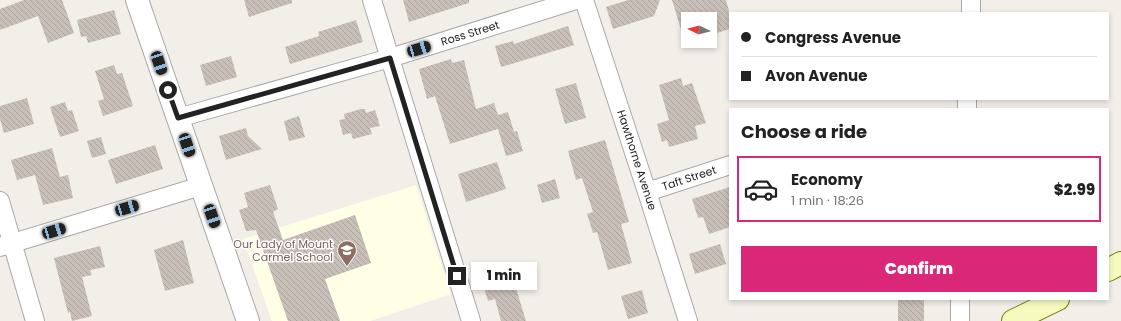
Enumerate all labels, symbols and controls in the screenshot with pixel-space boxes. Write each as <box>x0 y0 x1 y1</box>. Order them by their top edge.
north arrow <box>681 12 717 48</box>
map controls <box>681 12 717 48</box>
street label: Ross Street <box>439 17 501 49</box>
text: Congress Avenue <box>765 27 901 48</box>
car <box>406 40 432 58</box>
car <box>149 50 169 76</box>
text: Avon Avenue <box>765 65 867 86</box>
route start <box>159 81 177 99</box>
street label: Hawthorne Avenue <box>613 108 661 212</box>
text: Choose a ride <box>741 119 867 144</box>
car <box>177 132 197 158</box>
street label: Taft Street <box>660 162 718 194</box>
text: Economy <box>791 169 863 190</box>
icon: car <box>743 171 779 207</box>
text: $2.99 <box>1054 179 1095 200</box>
text: 1 min · 18:26 <box>791 191 864 210</box>
car <box>114 199 140 217</box>
car <box>202 203 222 229</box>
car <box>41 222 67 240</box>
place label: Our Lady of Mount Carmel School <box>233 236 333 265</box>
school or university icon: Our Lady of Mount Carmel School <box>336 239 358 267</box>
button: Confirm <box>741 246 1097 292</box>
callout: 1 min <box>471 262 537 290</box>
text: 1 min <box>487 266 521 285</box>
route end <box>448 267 466 285</box>

